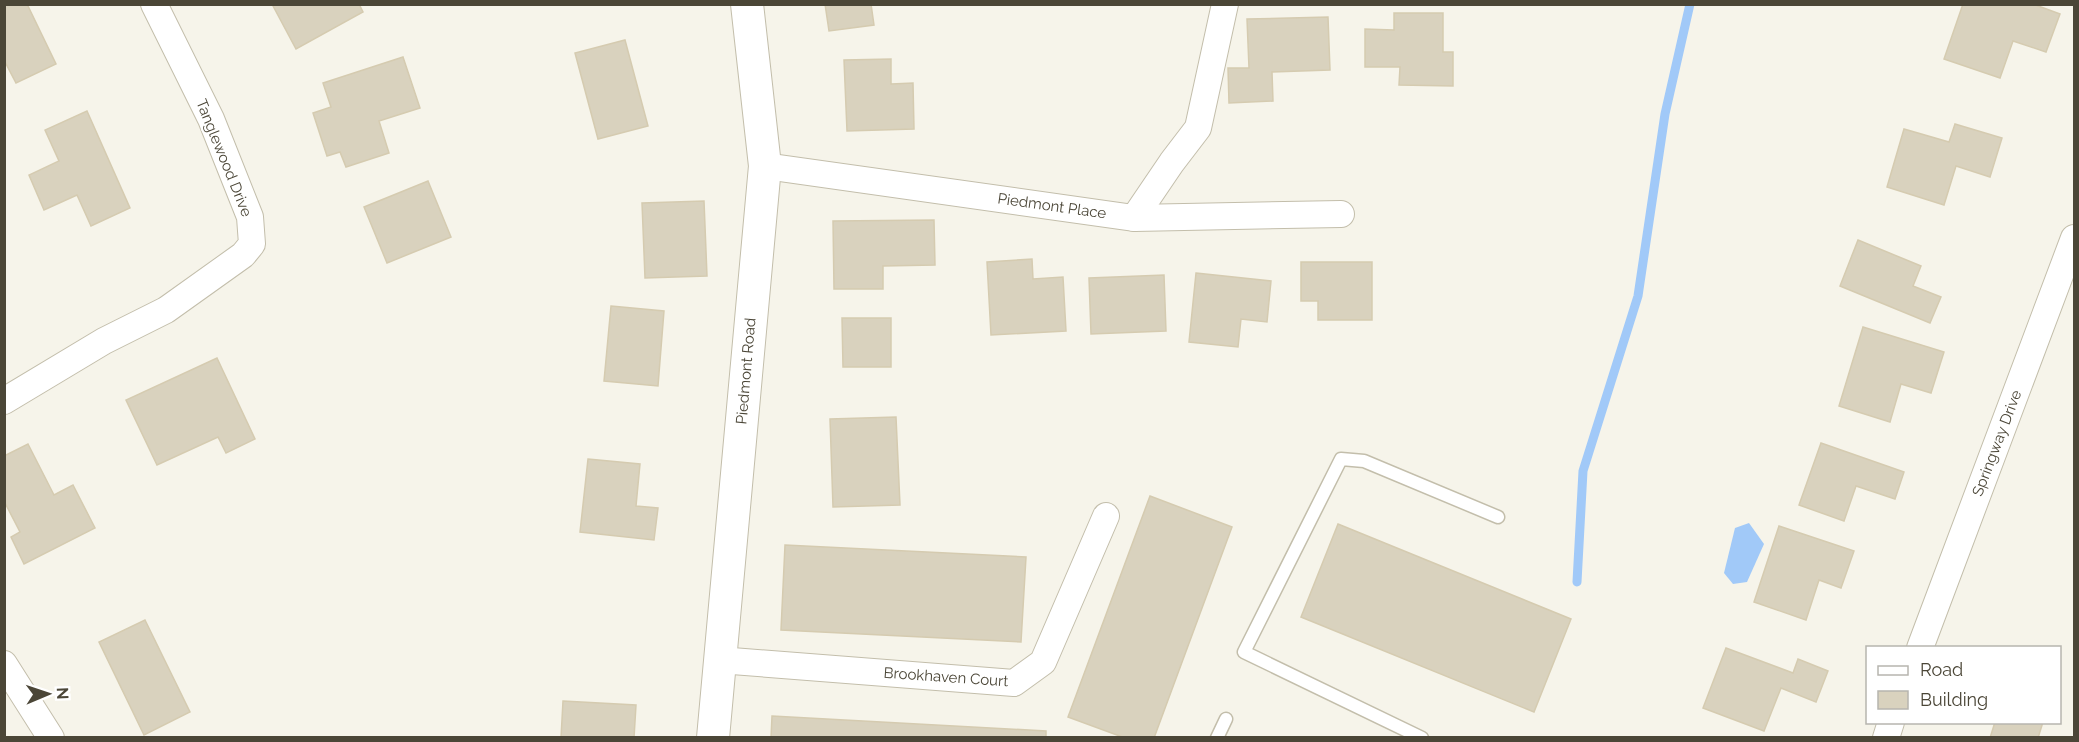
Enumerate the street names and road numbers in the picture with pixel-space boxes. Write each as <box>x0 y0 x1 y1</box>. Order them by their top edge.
street label: Tanglewood Drive <box>192 97 256 220</box>
street label: Piedmont Place <box>997 189 1108 223</box>
street label: Piedmont Road <box>732 317 760 425</box>
street label: Springway Drive <box>1968 387 2026 499</box>
street label: Brookhaven Court <box>883 664 1009 690</box>

